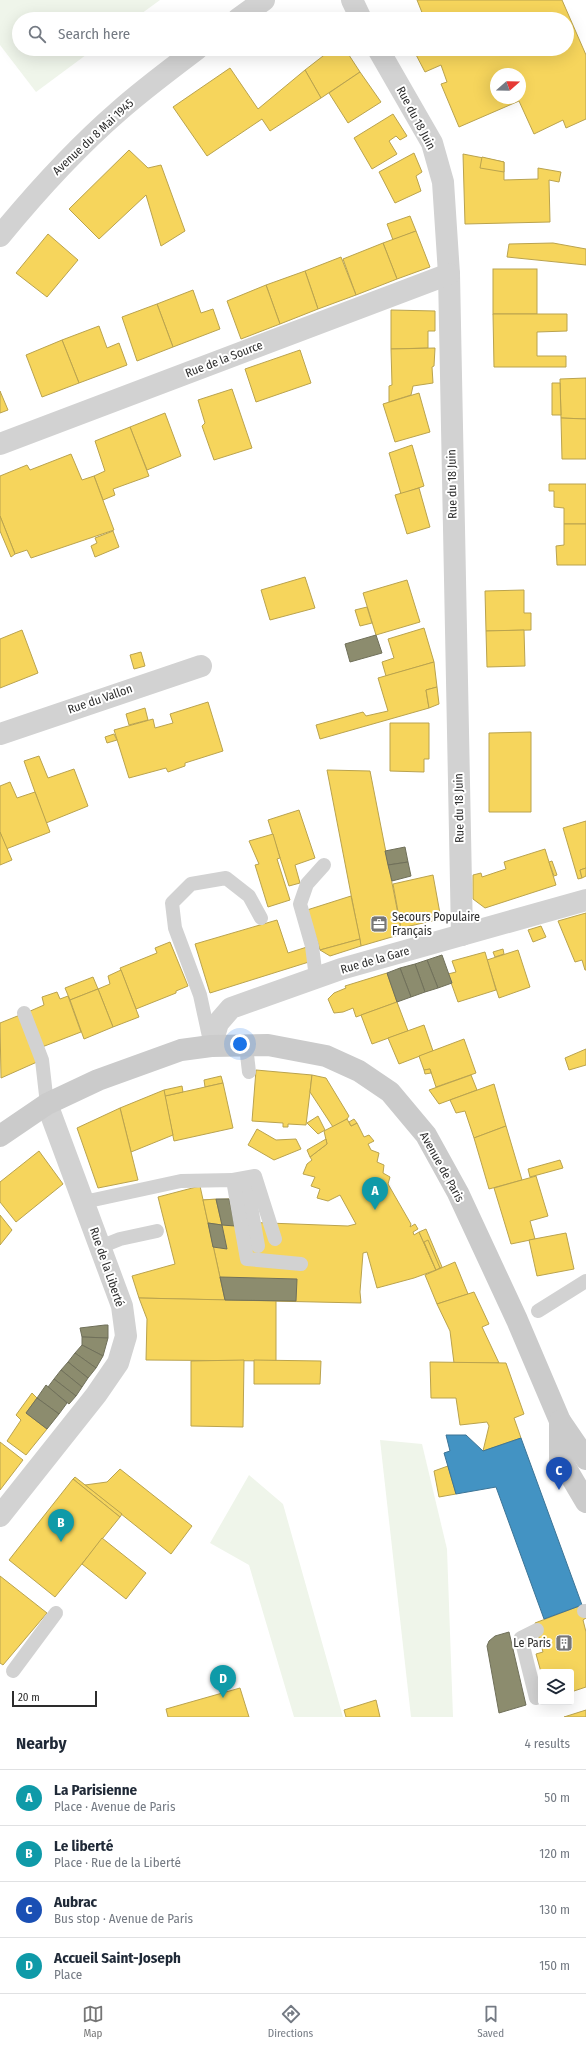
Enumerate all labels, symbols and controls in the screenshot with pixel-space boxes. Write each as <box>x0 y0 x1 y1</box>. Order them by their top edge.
search box <box>12 12 574 56</box>
icon: search <box>26 23 48 45</box>
text: Search here <box>58 25 130 43</box>
north arrow <box>490 68 526 104</box>
street label: Rue du 18 Juin <box>394 84 438 152</box>
street label: Avenue du 8 Mai 1945 <box>50 96 137 178</box>
street label: Rue de la Source <box>183 338 265 380</box>
street label: Rue du 18 Juin <box>444 449 460 519</box>
street label: Rue du Vallon <box>66 681 134 717</box>
street label: Rue du 18 Juin <box>451 773 467 843</box>
place label: Secours Populaire Français <box>392 910 480 938</box>
office icon: Secours Populaire Français <box>369 914 389 934</box>
street label: Rue de la Gare <box>339 943 411 977</box>
your location <box>230 1034 250 1054</box>
street label: Avenue de Paris <box>417 1130 467 1204</box>
pin: A <box>362 1177 388 1210</box>
street label: Rue de la Liberté <box>87 1225 127 1309</box>
pin: C <box>546 1457 572 1490</box>
pin: B <box>48 1509 74 1542</box>
building icon: Le Paris <box>554 1633 574 1653</box>
place label: Le Paris <box>513 1636 551 1650</box>
pin: D <box>210 1665 236 1698</box>
map controls <box>538 1669 574 1705</box>
button: layers <box>538 1669 574 1705</box>
scale bar <box>12 1689 97 1708</box>
text: 20 m <box>18 1691 40 1704</box>
text: Nearby <box>16 1733 67 1754</box>
text: 4 results <box>524 1736 570 1751</box>
text: La Parisienne <box>54 1781 137 1799</box>
text: A <box>25 1790 33 1805</box>
text: 50 m <box>544 1790 570 1805</box>
text: Place · Avenue de Paris <box>54 1799 175 1814</box>
text: Le liberté <box>54 1837 113 1855</box>
text: B <box>25 1846 33 1861</box>
text: 120 m <box>539 1846 570 1861</box>
text: Place · Rue de la Liberté <box>54 1855 181 1870</box>
text: Aubrac <box>54 1893 97 1911</box>
text: C <box>26 1902 32 1917</box>
text: 130 m <box>539 1902 570 1917</box>
text: Bus stop · Avenue de Paris <box>54 1911 193 1926</box>
text: Accueil Saint-Joseph <box>54 1949 181 1967</box>
text: D <box>25 1958 33 1973</box>
text: 150 m <box>539 1958 570 1973</box>
text: Place <box>54 1967 82 1982</box>
tab: Map <box>82 2003 104 2040</box>
tab: Directions <box>268 2003 313 2040</box>
tab: Saved <box>477 2003 504 2040</box>

